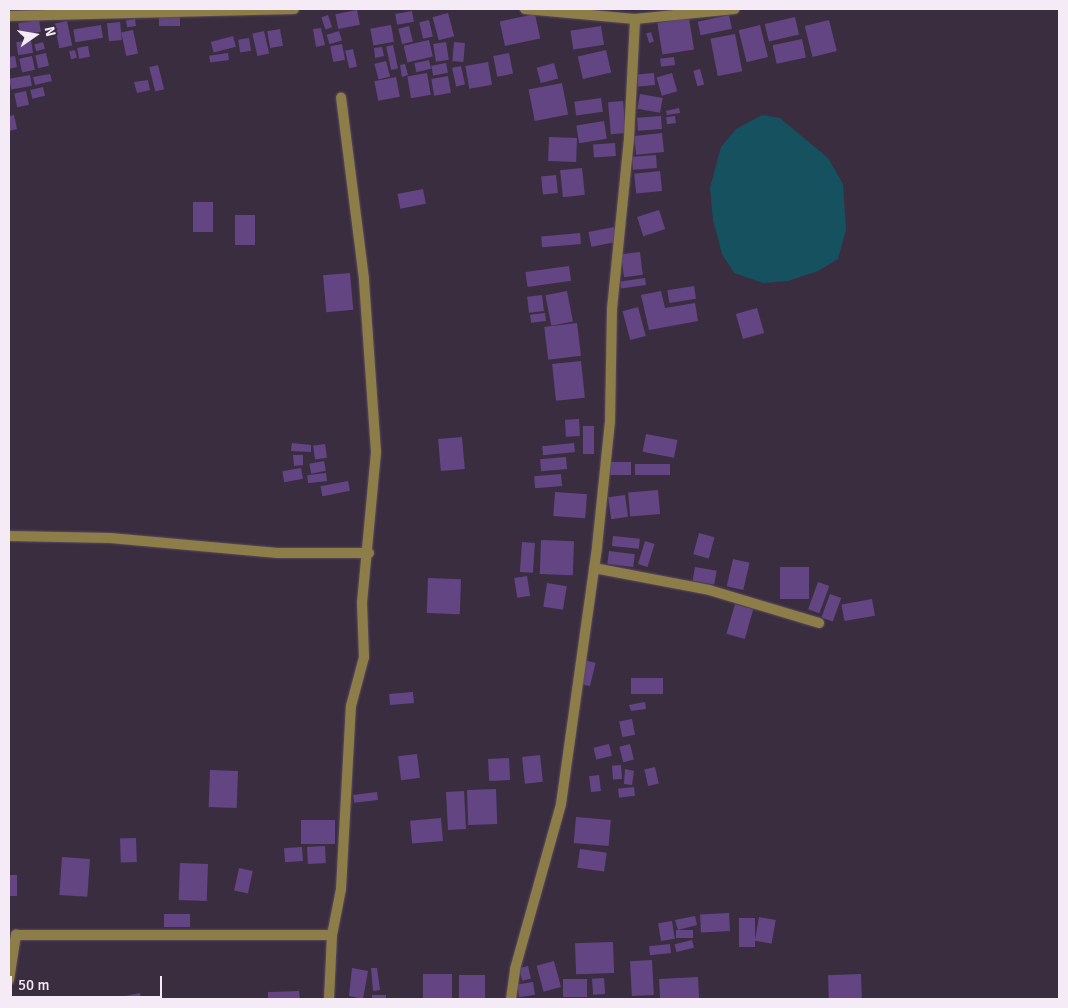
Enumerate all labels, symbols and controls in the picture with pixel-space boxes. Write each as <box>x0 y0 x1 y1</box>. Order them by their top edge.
north arrow <box>10 10 60 60</box>
text: N <box>41 25 59 38</box>
scale bar <box>12 966 165 998</box>
text: 50 m <box>18 976 49 994</box>

